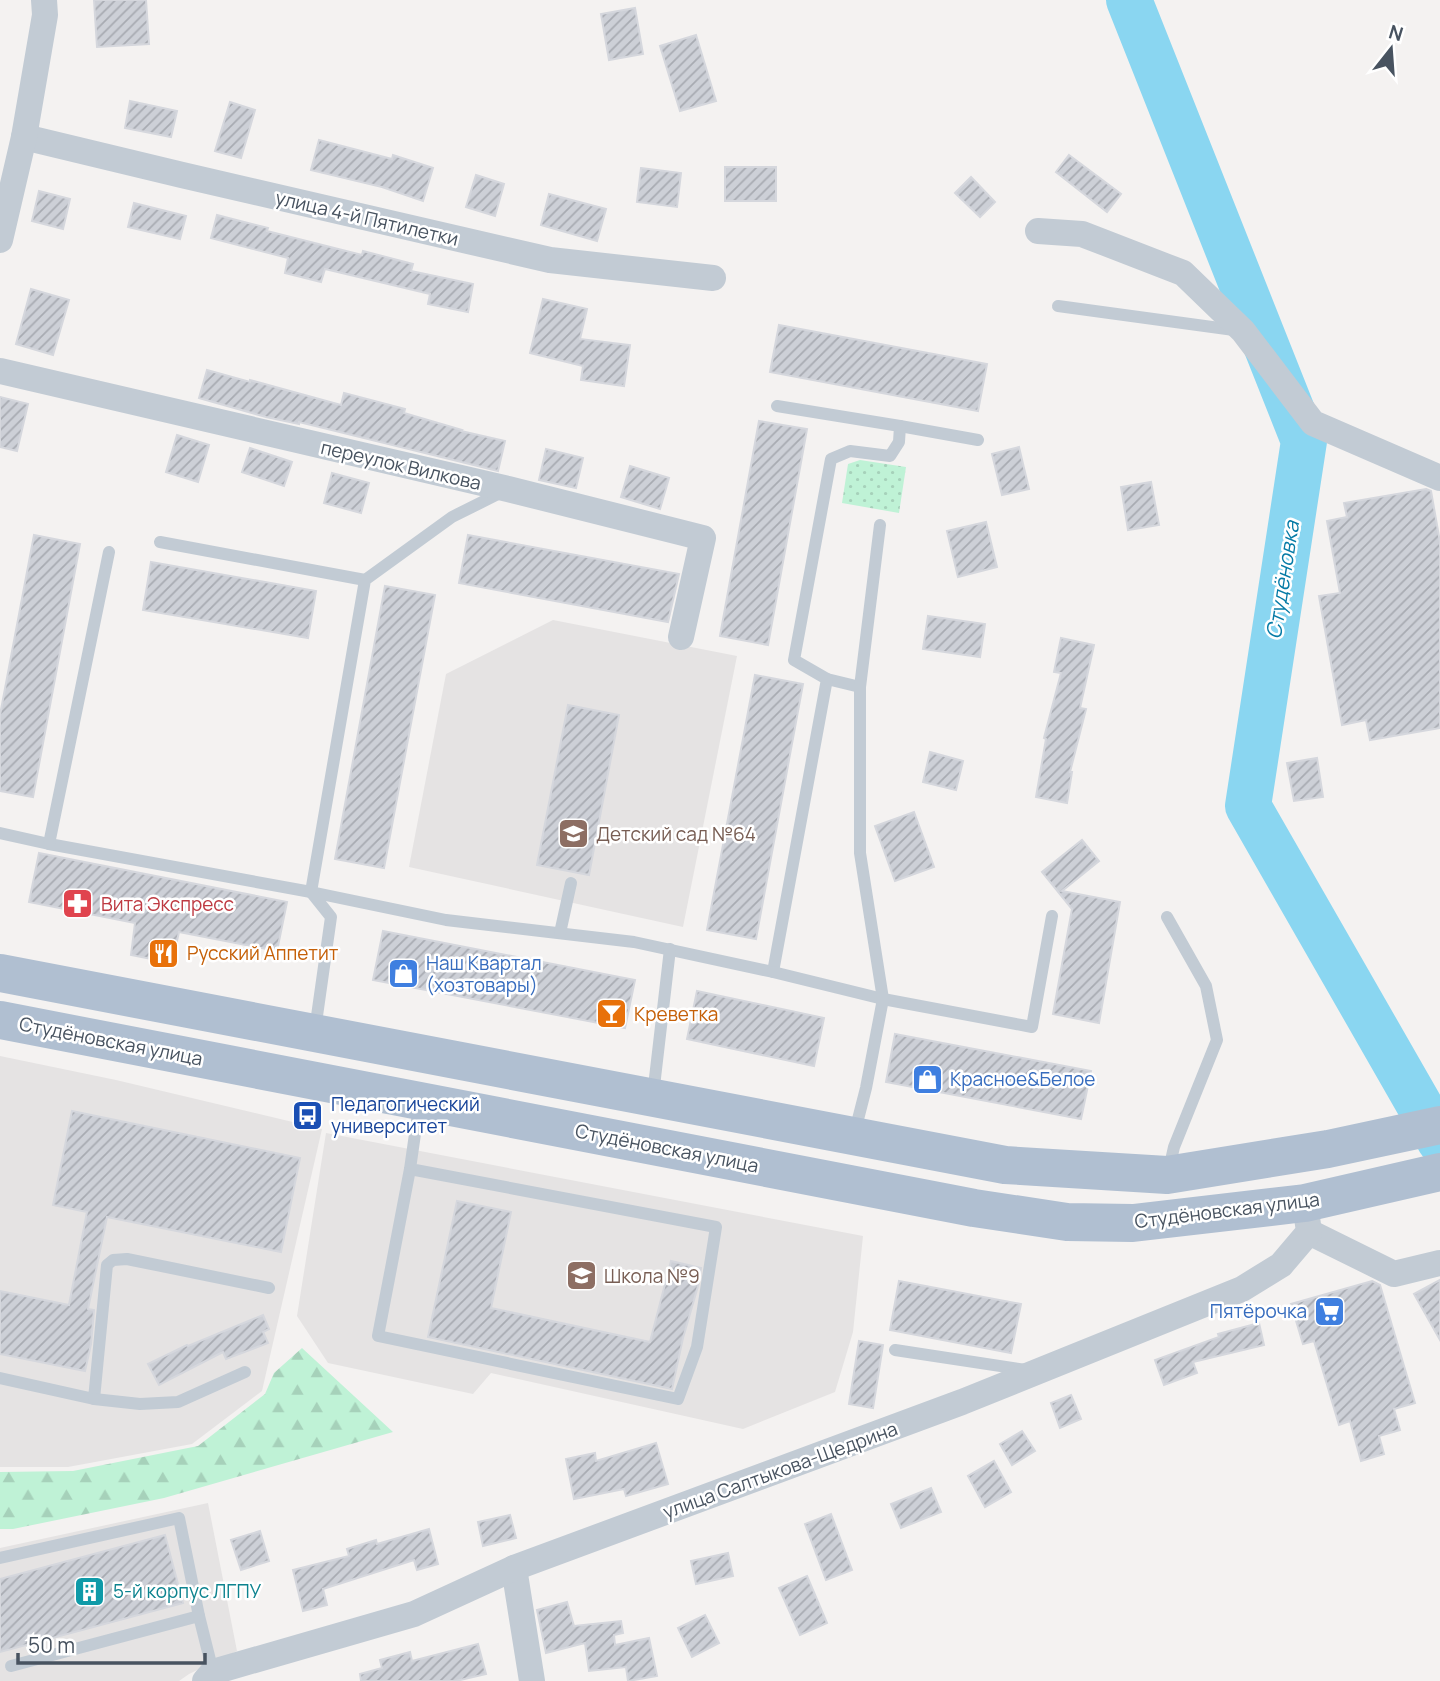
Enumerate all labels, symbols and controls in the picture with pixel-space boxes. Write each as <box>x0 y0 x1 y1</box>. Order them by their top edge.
north arrow <box>1356 14 1426 84</box>
text: N <box>1386 18 1406 47</box>
street label: улица 4-й Пятилетки <box>273 184 461 252</box>
street label: переулок Вилкова <box>318 434 484 496</box>
water label: Студёновка <box>1259 517 1305 641</box>
school or university icon: Детский сад №64 <box>556 817 590 851</box>
place label: Детский сад №64 <box>596 821 756 847</box>
pharmacy icon: Вита Экспресс <box>61 887 95 921</box>
place label: Вита Экспресс <box>101 891 234 917</box>
restaurant icon: Русский Аппетит <box>147 936 181 970</box>
place label: Русский Аппетит <box>187 940 339 966</box>
place label: Наш Квартал (хозтовары) <box>426 950 542 998</box>
shop icon: Наш Квартал (хозтовары) <box>386 957 420 991</box>
bar icon: Креветка <box>594 997 628 1031</box>
place label: Креветка <box>634 1001 718 1027</box>
street label: Студёновская улица <box>17 1010 205 1072</box>
shop icon: Красное&Белое <box>910 1062 944 1096</box>
place label: Красное&Белое <box>950 1066 1095 1092</box>
place label: Педагогический университет <box>331 1091 480 1139</box>
bus stop icon: Педагогический университет <box>291 1098 325 1132</box>
street label: Студёновская улица <box>573 1117 761 1179</box>
street label: Студёновская улица <box>1133 1186 1321 1234</box>
school or university icon: Школа №9 <box>564 1259 598 1293</box>
place label: Школа №9 <box>604 1263 700 1289</box>
supermarket icon: Пятёрочка <box>1313 1294 1347 1328</box>
place label: Пятёрочка <box>1210 1298 1307 1324</box>
street label: улица Салтыкова-Щедрина <box>659 1415 901 1525</box>
building icon: 5-й корпус ЛГПУ <box>73 1574 107 1608</box>
place label: 5-й корпус ЛГПУ <box>113 1578 262 1604</box>
scale bar <box>18 1622 205 1666</box>
text: 50 m <box>28 1631 75 1659</box>

